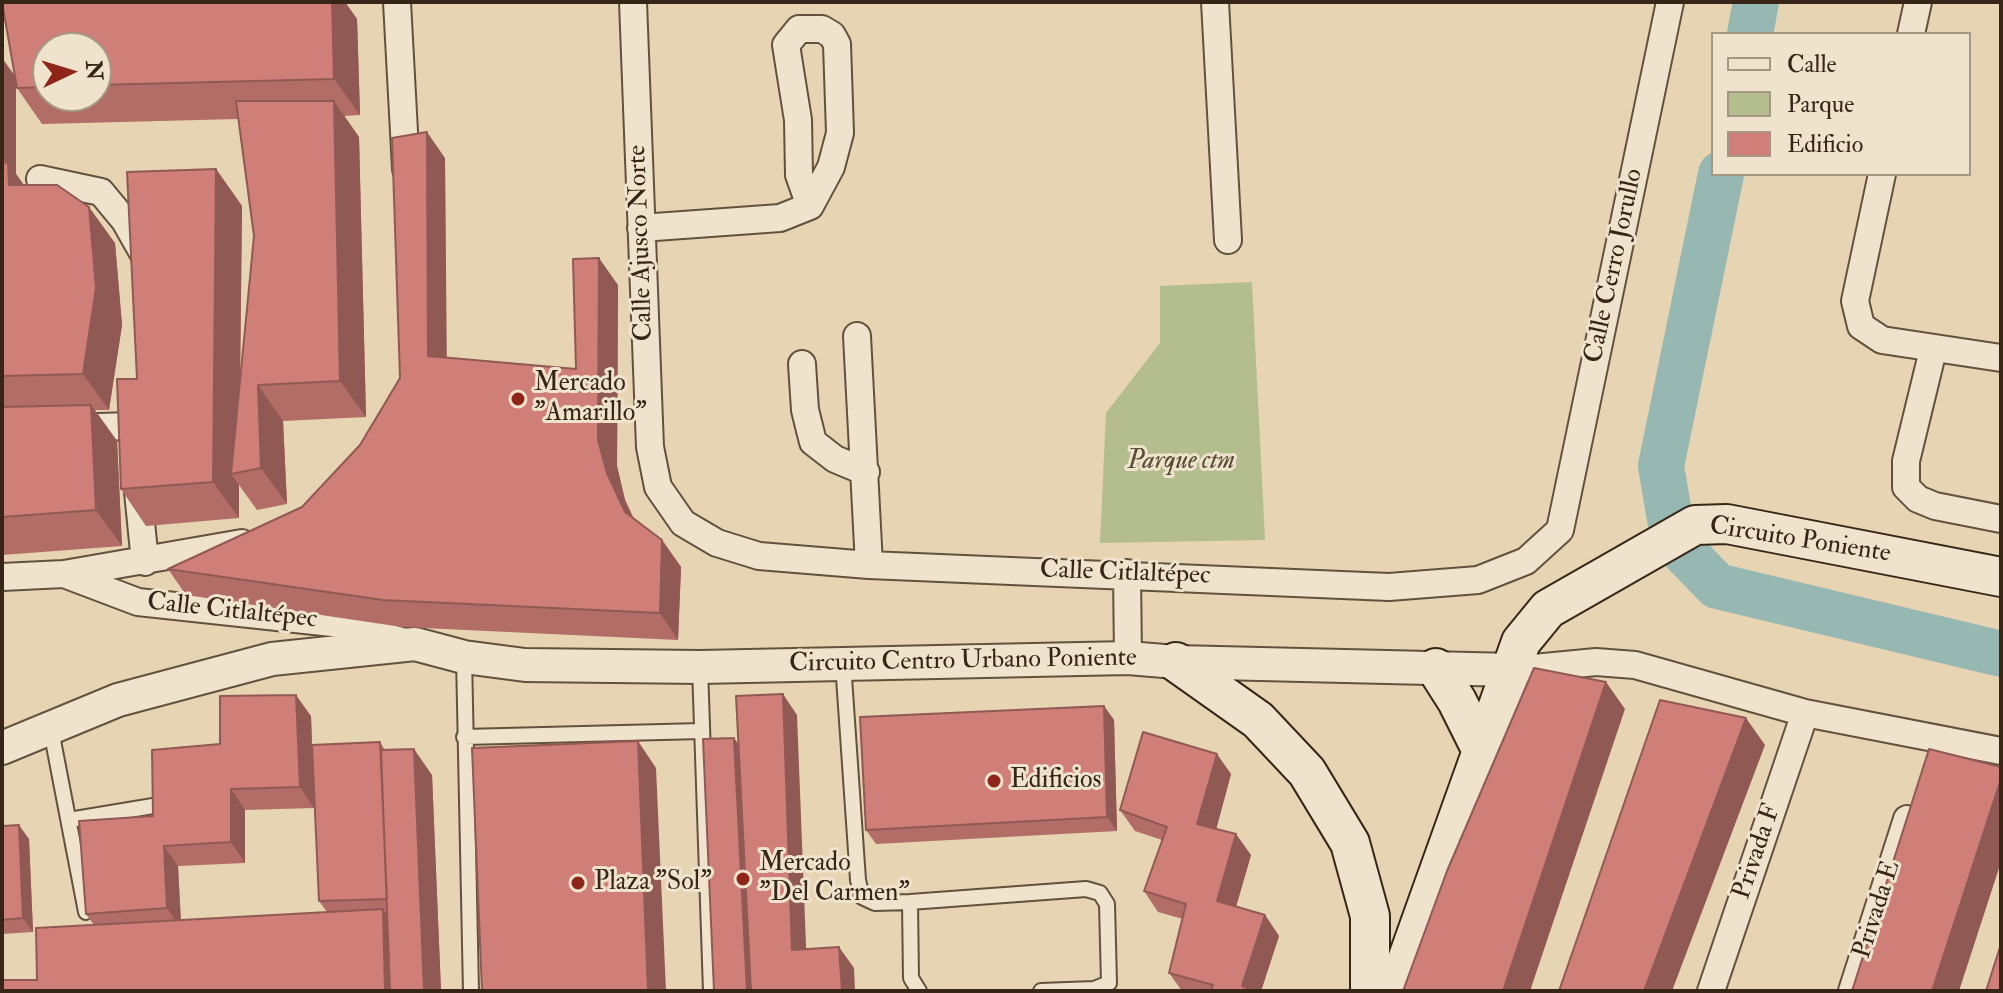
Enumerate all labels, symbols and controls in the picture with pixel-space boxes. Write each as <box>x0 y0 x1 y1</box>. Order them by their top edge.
north arrow <box>32 32 112 112</box>
legend <box>1711 32 1971 176</box>
text: Calle <box>1787 49 1837 80</box>
text: N <box>79 60 109 81</box>
text: Parque <box>1787 89 1854 120</box>
text: Edificio <box>1787 129 1863 160</box>
street label: Calle Ajusco Norte <box>623 144 661 342</box>
street label: Calle Cerro Jorullo <box>1579 166 1651 366</box>
place label: Mercado "Amarillo" <box>534 368 647 430</box>
marker: Mercado "Amarillo" <box>509 390 527 408</box>
park label: Parque ctm <box>1127 446 1235 478</box>
street label: Circuito Poniente <box>1707 511 1893 571</box>
street label: Calle Citlaltépec <box>1039 555 1211 593</box>
street label: Calle Citlaltépec <box>145 588 319 636</box>
street label: Circuito Centro Urbano Poniente <box>789 643 1137 681</box>
place label: Edificios <box>1010 765 1101 797</box>
marker: Edificios <box>985 772 1003 790</box>
street label: Privada F <box>1727 800 1789 904</box>
place label: Mercado "Del Carmen" <box>759 848 910 910</box>
street label: Privada E <box>1848 857 1908 963</box>
place label: Plaza "Sol" <box>594 867 712 899</box>
marker: Mercado "Del Carmen" <box>734 870 752 888</box>
marker: Plaza "Sol" <box>569 874 587 892</box>

